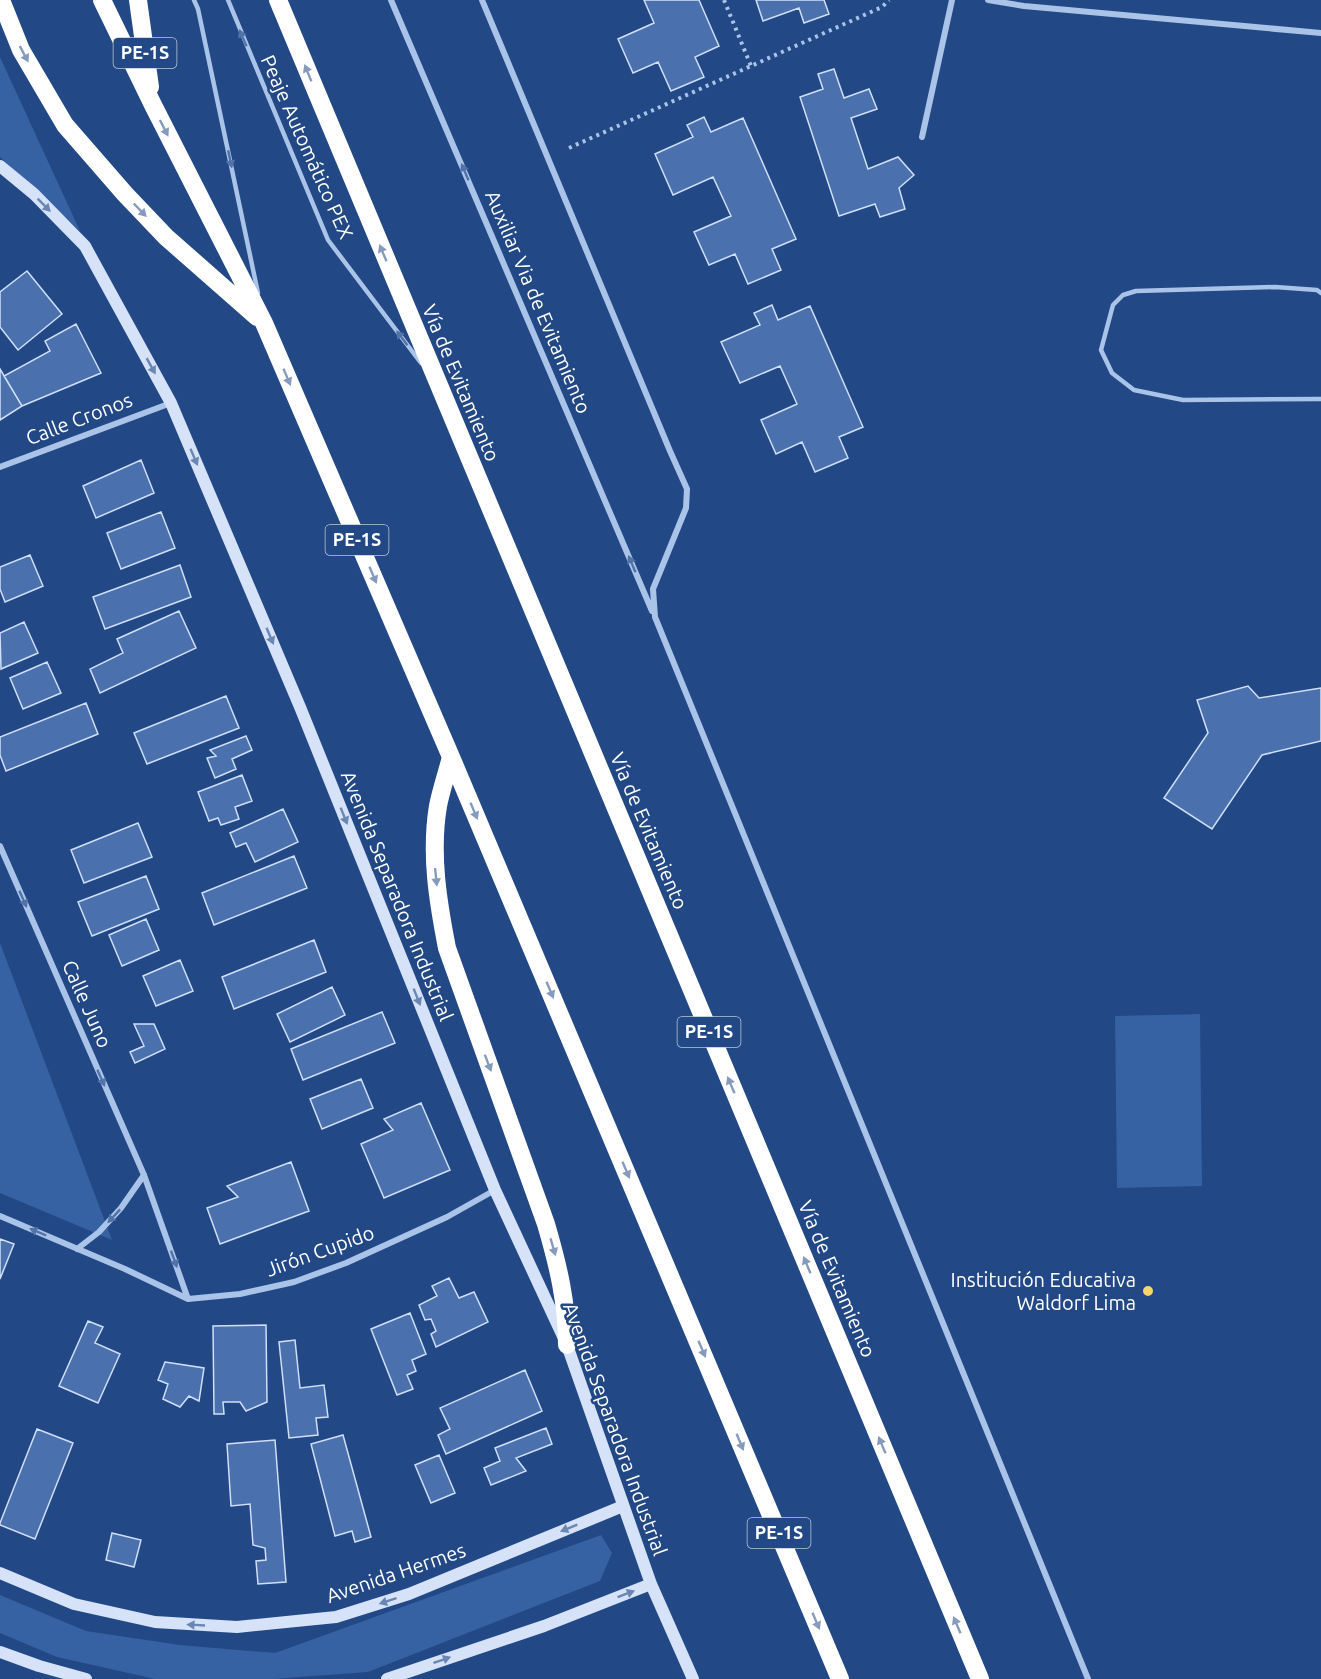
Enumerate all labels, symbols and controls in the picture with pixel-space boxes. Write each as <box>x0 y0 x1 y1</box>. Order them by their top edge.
one-way arrow <box>238 28 248 46</box>
road number: PE-1S <box>114 38 176 68</box>
one-way arrow <box>19 45 29 62</box>
street label: Peaje Automático PEX <box>257 51 358 242</box>
one-way arrow <box>303 63 313 81</box>
one-way arrow <box>160 120 169 137</box>
one-way arrow <box>225 150 235 169</box>
one-way arrow <box>460 162 470 180</box>
street label: Auxiliar Via de Evitamiento <box>481 187 596 417</box>
one-way arrow <box>37 197 51 212</box>
one-way arrow <box>132 202 146 216</box>
one-way arrow <box>378 243 388 261</box>
street label: Vía de Evitamiento <box>418 301 505 465</box>
one-way arrow <box>396 330 408 346</box>
one-way arrow <box>146 358 156 375</box>
one-way arrow <box>282 368 292 386</box>
street label: Calle Cronos <box>22 388 135 449</box>
one-way arrow <box>189 448 199 466</box>
road number: PE-1S <box>326 525 388 555</box>
one-way arrow <box>627 554 637 572</box>
one-way arrow <box>368 566 378 584</box>
one-way arrow <box>266 627 275 645</box>
street label: Vía de Evitamiento <box>606 749 693 913</box>
street label: Avenida Separadora Industrial <box>337 767 458 1024</box>
one-way arrow <box>469 802 479 820</box>
one-way arrow <box>339 808 349 826</box>
one-way arrow <box>431 867 441 886</box>
one-way arrow <box>19 891 28 908</box>
street label: Calle Juno <box>58 957 117 1051</box>
one-way arrow <box>545 982 555 1000</box>
one-way arrow <box>413 988 422 1006</box>
road number: PE-1S <box>678 1017 740 1047</box>
one-way arrow <box>484 1055 494 1073</box>
one-way arrow <box>96 1070 106 1088</box>
one-way arrow <box>726 1076 736 1094</box>
one-way arrow <box>621 1161 631 1179</box>
street label: Vía de Evitamiento <box>794 1197 881 1361</box>
one-way arrow <box>107 1208 121 1223</box>
street label: Jirón Cupido <box>263 1220 377 1281</box>
one-way arrow <box>29 1227 47 1237</box>
one-way arrow <box>549 1239 558 1257</box>
one-way arrow <box>170 1250 179 1268</box>
one-way arrow <box>802 1256 812 1274</box>
place label: Institución Educativa Waldorf Lima <box>951 1268 1136 1314</box>
marker: Institución Educativa Waldorf Lima <box>1141 1284 1155 1298</box>
street label: Avenida Separadora Industrial <box>559 1299 672 1559</box>
one-way arrow <box>697 1341 707 1359</box>
one-way arrow <box>735 1433 745 1451</box>
one-way arrow <box>877 1436 886 1454</box>
road number: PE-1S <box>748 1518 810 1548</box>
one-way arrow <box>560 1524 578 1533</box>
street label: Avenida Hermes <box>323 1538 469 1607</box>
one-way arrow <box>617 1589 635 1598</box>
one-way arrow <box>379 1596 397 1606</box>
one-way arrow <box>811 1613 821 1631</box>
one-way arrow <box>952 1616 961 1634</box>
one-way arrow <box>187 1620 206 1629</box>
one-way arrow <box>434 1655 452 1665</box>

